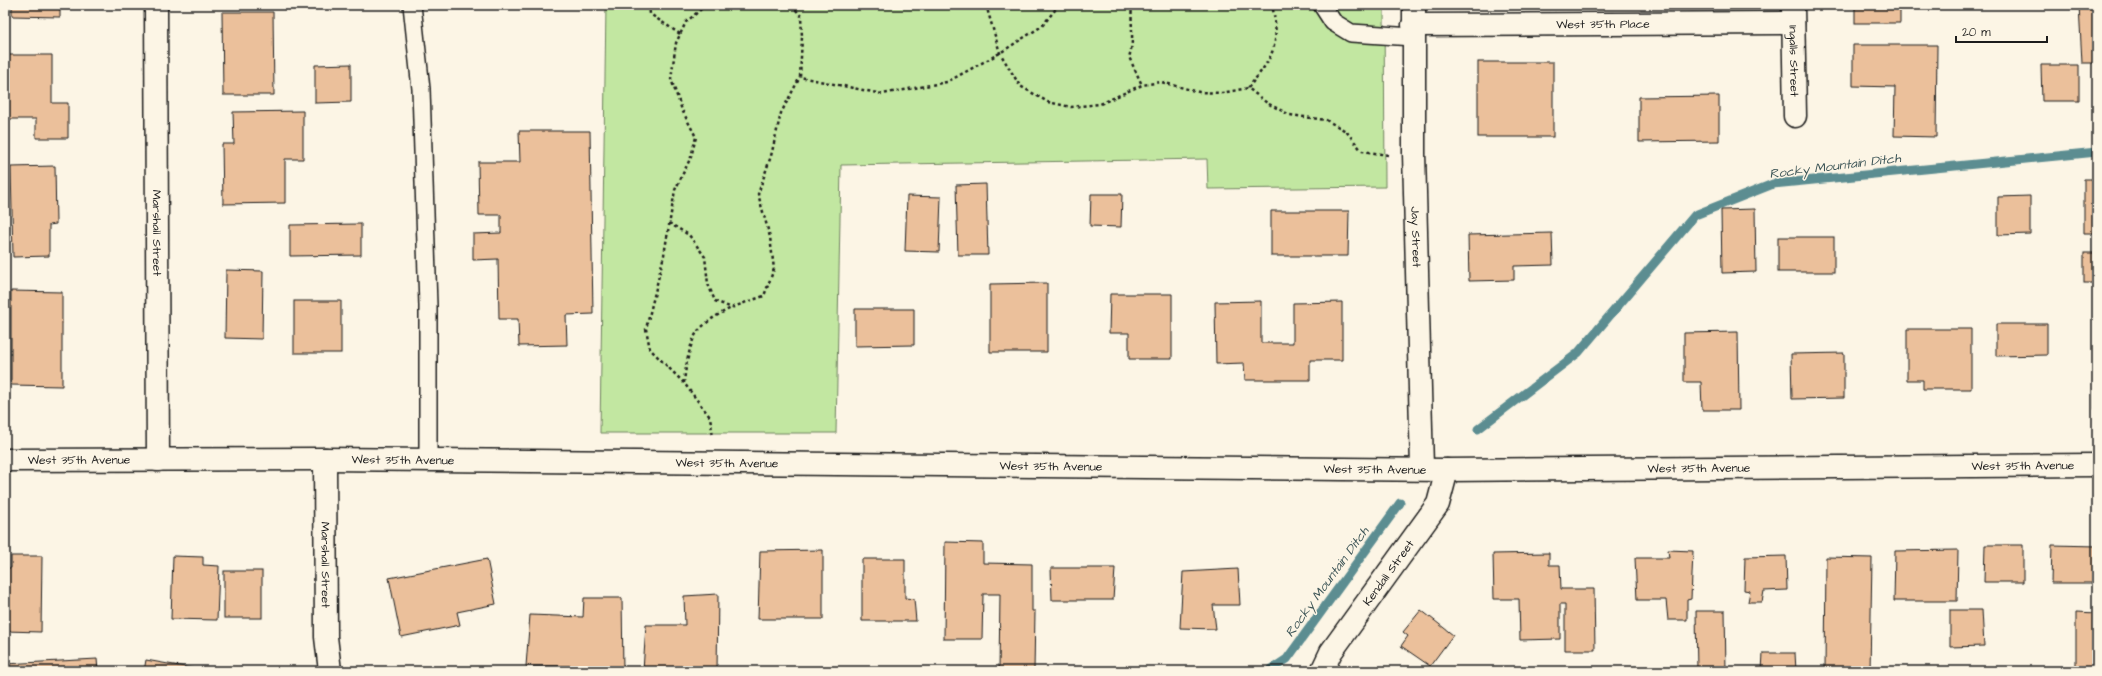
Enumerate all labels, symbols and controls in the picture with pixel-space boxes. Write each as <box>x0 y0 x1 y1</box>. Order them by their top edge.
street label: West 35th Place <box>1556 15 1650 33</box>
scale bar <box>1956 18 2047 44</box>
text: 20 m <box>1962 24 1991 41</box>
street label: Ingalls Street <box>1784 25 1803 97</box>
water label: Rocky Mountain Ditch <box>1768 149 1902 184</box>
street label: Marshall Street <box>148 190 166 276</box>
street label: Jay Street <box>1406 206 1425 268</box>
street label: West 35th Avenue <box>28 451 131 468</box>
street label: West 35th Avenue <box>352 451 455 469</box>
street label: West 35th Avenue <box>676 454 779 472</box>
street label: West 35th Avenue <box>1000 457 1103 475</box>
street label: West 35th Avenue <box>1971 457 2075 474</box>
street label: West 35th Avenue <box>1647 459 1751 477</box>
street label: West 35th Avenue <box>1323 460 1427 478</box>
street label: Marshall Street <box>317 522 334 608</box>
water label: Rocky Mountain Ditch <box>1281 523 1374 641</box>
street label: Kendall Street <box>1359 536 1418 609</box>

